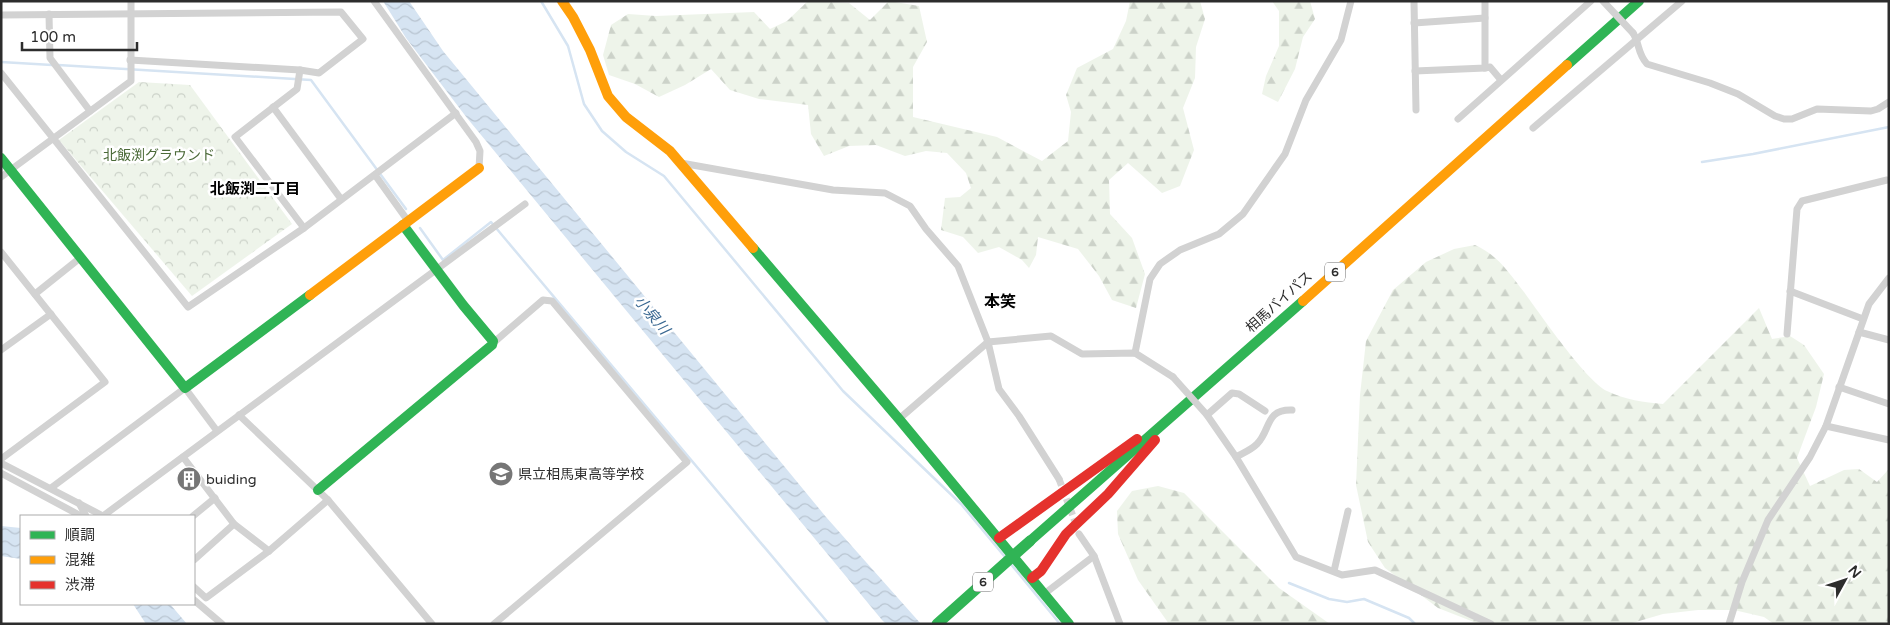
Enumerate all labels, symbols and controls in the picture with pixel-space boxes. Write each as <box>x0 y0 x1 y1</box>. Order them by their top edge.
scale bar <box>22 20 138 52</box>
text: 100 m <box>30 28 76 46</box>
park label: 北飯渕グラウンド <box>103 147 215 164</box>
district label: 北飯渕二丁目 <box>210 180 300 198</box>
road number: 6 <box>1325 262 1345 282</box>
street label: 相馬バイパス <box>1242 268 1316 336</box>
water label: 小泉川 <box>631 292 675 340</box>
district label: 本笑 <box>984 292 1016 312</box>
school or university icon: 県立相馬東高等学校 <box>488 461 514 487</box>
building icon: buiding <box>176 466 202 492</box>
place label: 県立相馬東高等学校 <box>518 466 644 483</box>
place label: buiding <box>206 471 257 488</box>
legend <box>20 515 195 605</box>
text: 順調 <box>65 526 95 544</box>
text: 混雑 <box>65 551 95 569</box>
north arrow <box>1820 555 1870 605</box>
text: N <box>1844 562 1865 582</box>
road number: 6 <box>973 572 993 592</box>
text: 渋滞 <box>65 576 95 594</box>

